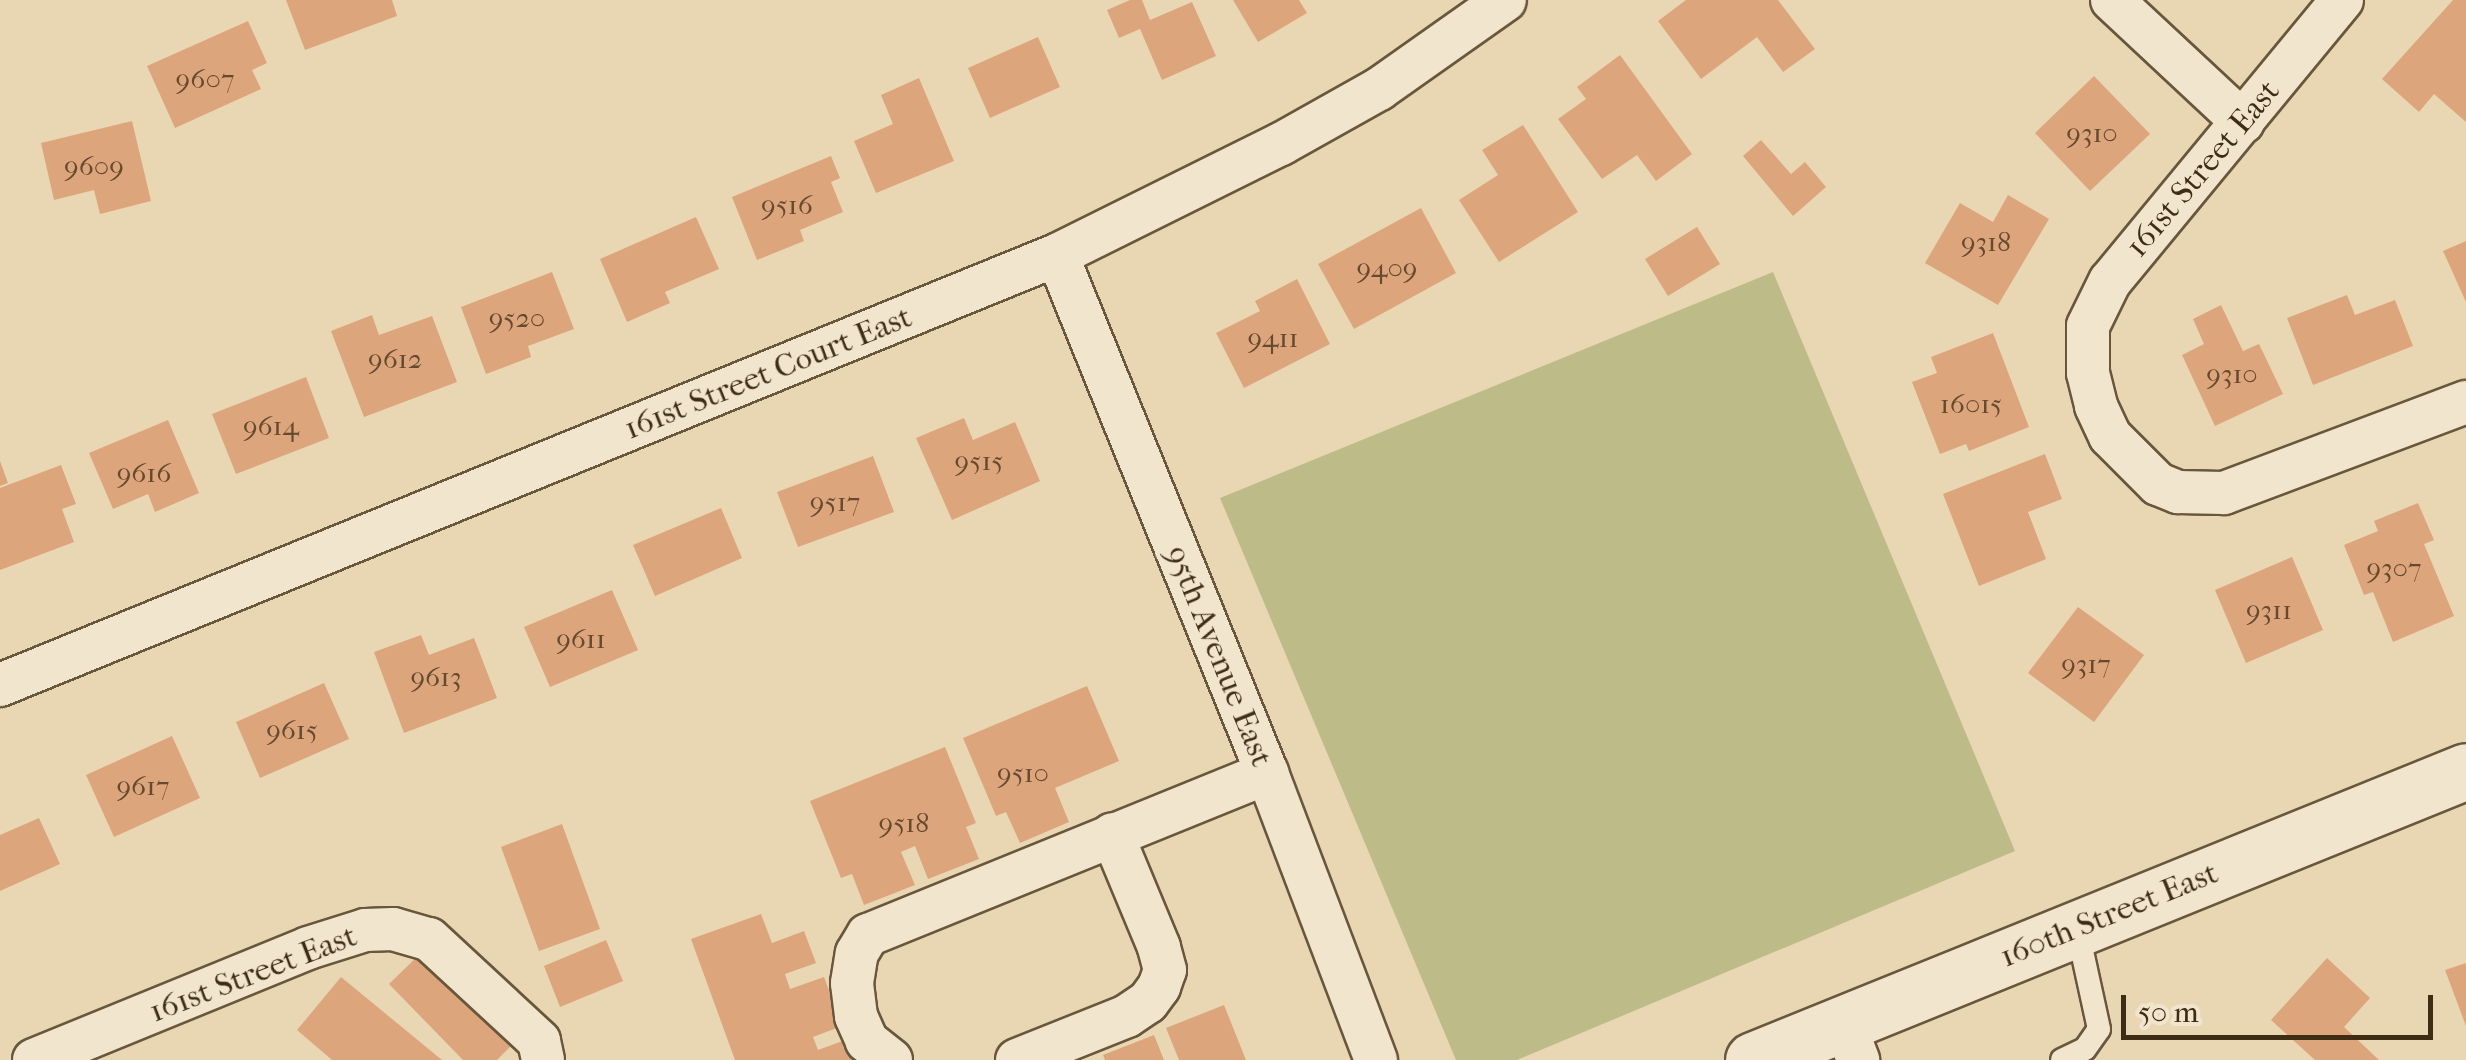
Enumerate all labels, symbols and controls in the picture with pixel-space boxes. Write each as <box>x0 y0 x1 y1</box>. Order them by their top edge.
house number: 9607 <box>176 62 234 96</box>
street label: 161st Street East <box>2118 73 2288 265</box>
house number: 9310 <box>2066 116 2118 150</box>
house number: 9609 <box>64 149 124 183</box>
house number: 9516 <box>761 188 813 222</box>
house number: 9318 <box>1961 225 2011 259</box>
house number: 9409 <box>1356 251 1418 285</box>
street label: 161st Street Court East <box>619 298 917 448</box>
house number: 9520 <box>489 301 545 335</box>
house number: 9411 <box>1248 321 1298 355</box>
house number: 9612 <box>368 342 422 376</box>
house number: 9310 <box>2206 357 2258 391</box>
house number: 16015 <box>1940 387 2002 421</box>
house number: 9614 <box>243 409 299 443</box>
house number: 9515 <box>955 444 1003 478</box>
house number: 9616 <box>117 456 171 490</box>
house number: 9517 <box>810 485 860 519</box>
street label: 95th Avenue East <box>1157 540 1281 772</box>
house number: 9307 <box>2366 551 2422 585</box>
house number: 9311 <box>2246 593 2292 627</box>
house number: 9611 <box>556 622 606 656</box>
house number: 9317 <box>2061 647 2111 681</box>
house number: 9613 <box>410 660 462 694</box>
house number: 9615 <box>266 713 318 747</box>
house number: 9510 <box>997 756 1049 790</box>
house number: 9617 <box>116 769 170 803</box>
house number: 9518 <box>879 806 929 840</box>
street label: 160th Street East <box>1995 854 2223 976</box>
street label: 161st Street East <box>144 917 362 1031</box>
scale bar <box>2126 975 2438 1037</box>
text: 50 m <box>2138 995 2199 1030</box>

